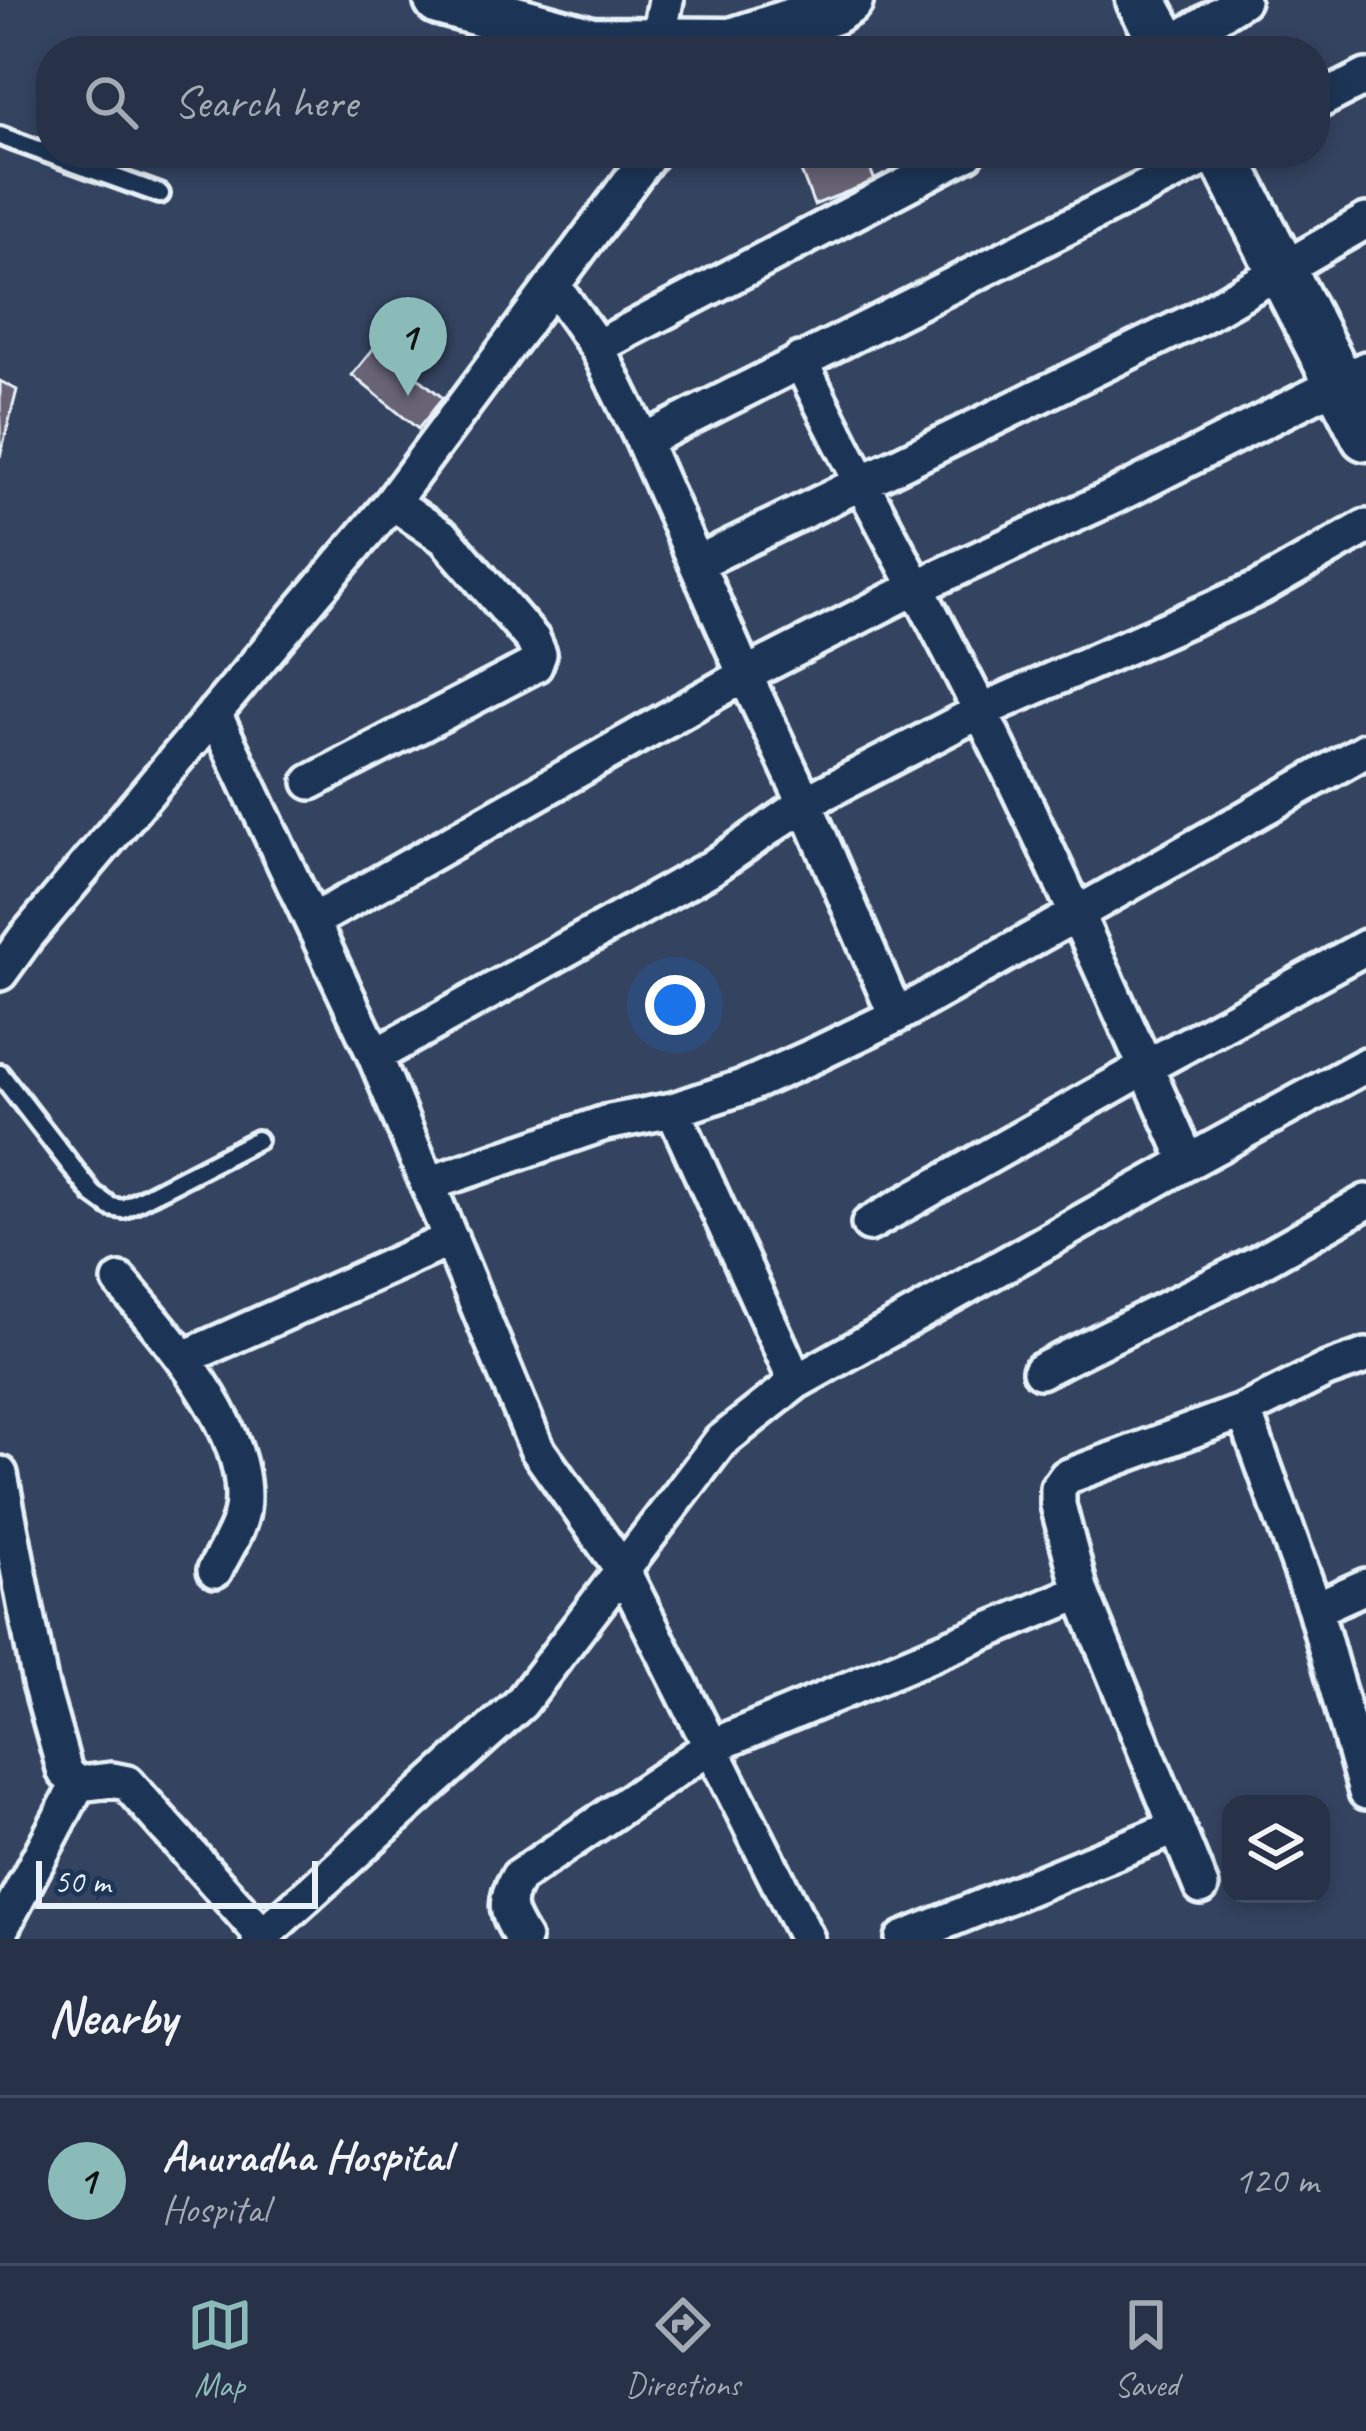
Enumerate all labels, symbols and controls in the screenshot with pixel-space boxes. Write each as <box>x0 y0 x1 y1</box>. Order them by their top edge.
search box <box>36 36 1330 168</box>
icon: search <box>78 69 144 135</box>
text: Search here <box>174 74 357 131</box>
pin: 1 <box>369 297 447 396</box>
your location <box>645 975 705 1035</box>
map controls <box>1222 1795 1330 1903</box>
button: layers <box>1222 1795 1330 1903</box>
scale bar <box>36 1855 318 1908</box>
text: 50 m <box>54 1861 110 1903</box>
text: Nearby <box>48 1985 176 2049</box>
text: Anuradha Hospital <box>162 2128 451 2185</box>
text: 1 <box>78 2156 96 2205</box>
text: 120 m <box>1234 2156 1318 2205</box>
text: Hospital <box>162 2185 269 2234</box>
tab: Map <box>187 2292 253 2406</box>
tab: Directions <box>626 2292 740 2406</box>
tab: Saved <box>1113 2292 1179 2406</box>

